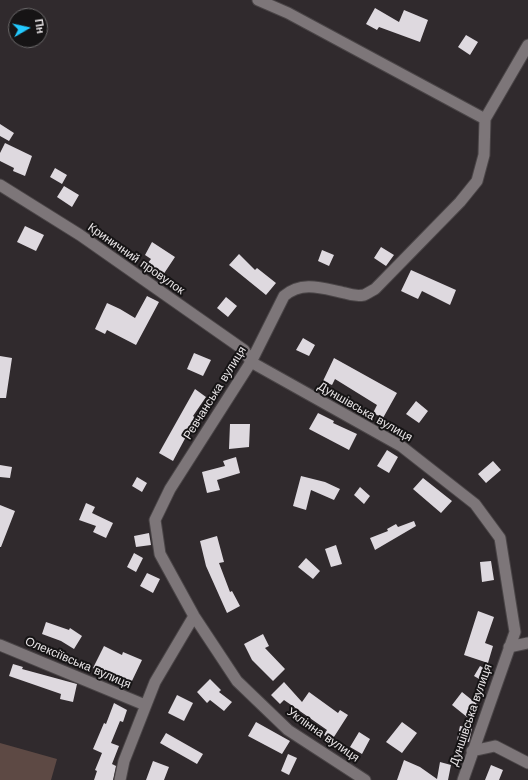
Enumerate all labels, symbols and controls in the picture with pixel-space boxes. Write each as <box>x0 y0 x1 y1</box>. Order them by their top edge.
north arrow <box>8 8 48 48</box>
text: Пн <box>32 18 47 34</box>
street label: Криничний провулок <box>85 220 187 298</box>
street label: Ревчанська вулиця <box>181 344 249 442</box>
street label: Дуншівська вулиця <box>315 379 415 445</box>
street label: Олексіївська вулиця <box>23 634 133 692</box>
street label: Дуншівська вулиця <box>447 662 495 768</box>
street label: Уклінна вулиця <box>284 705 362 765</box>

